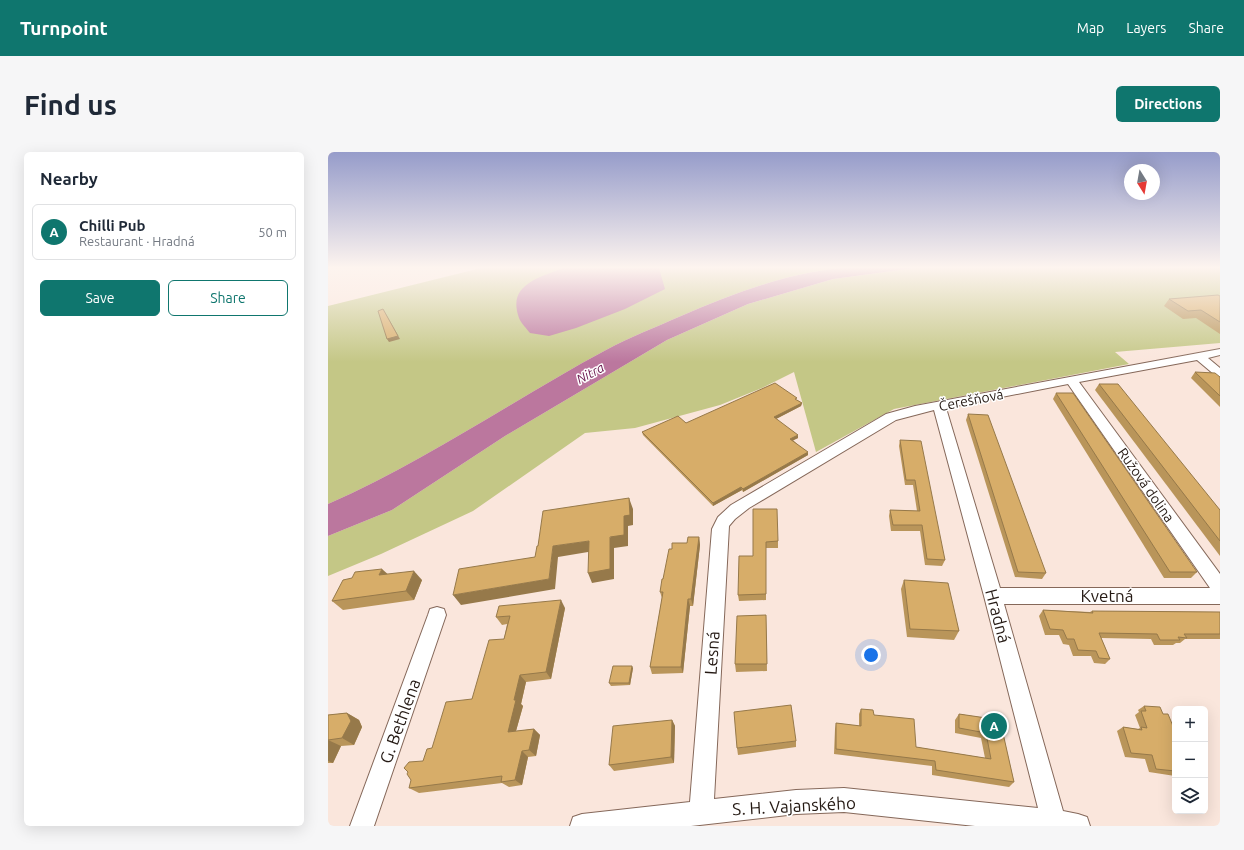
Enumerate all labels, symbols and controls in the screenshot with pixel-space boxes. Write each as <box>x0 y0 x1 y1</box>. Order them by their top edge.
text: Turnpoint <box>20 17 108 39</box>
text: Map <box>1077 20 1104 36</box>
text: Layers <box>1126 20 1166 36</box>
text: Share <box>1188 20 1224 36</box>
button: Directions <box>1116 86 1220 122</box>
text: Find us <box>24 89 117 120</box>
north arrow <box>1124 164 1160 200</box>
text: Nearby <box>40 169 98 188</box>
text: Chilli Pub <box>79 217 146 234</box>
text: A <box>49 225 59 239</box>
text: 50 m <box>258 225 287 239</box>
text: Restaurant · Hradná <box>79 234 195 248</box>
button: Save <box>40 280 160 316</box>
button: Share <box>168 280 288 316</box>
water label: Nitra <box>574 360 606 386</box>
street label: Čerešňová <box>937 385 1005 414</box>
street label: Ružová dolina <box>1114 445 1178 525</box>
street label: Kvetná <box>1080 586 1134 605</box>
street label: Hradná <box>982 587 1015 645</box>
street label: Lesná <box>700 630 723 676</box>
your location <box>861 645 881 665</box>
street label: G. Bethlena <box>375 676 424 766</box>
map controls <box>1172 706 1208 814</box>
button: + <box>1172 706 1208 742</box>
pin: A <box>981 711 1007 741</box>
button: − <box>1172 742 1208 778</box>
button: layers <box>1172 778 1208 814</box>
street label: S. H. Vajanského <box>732 793 856 818</box>

